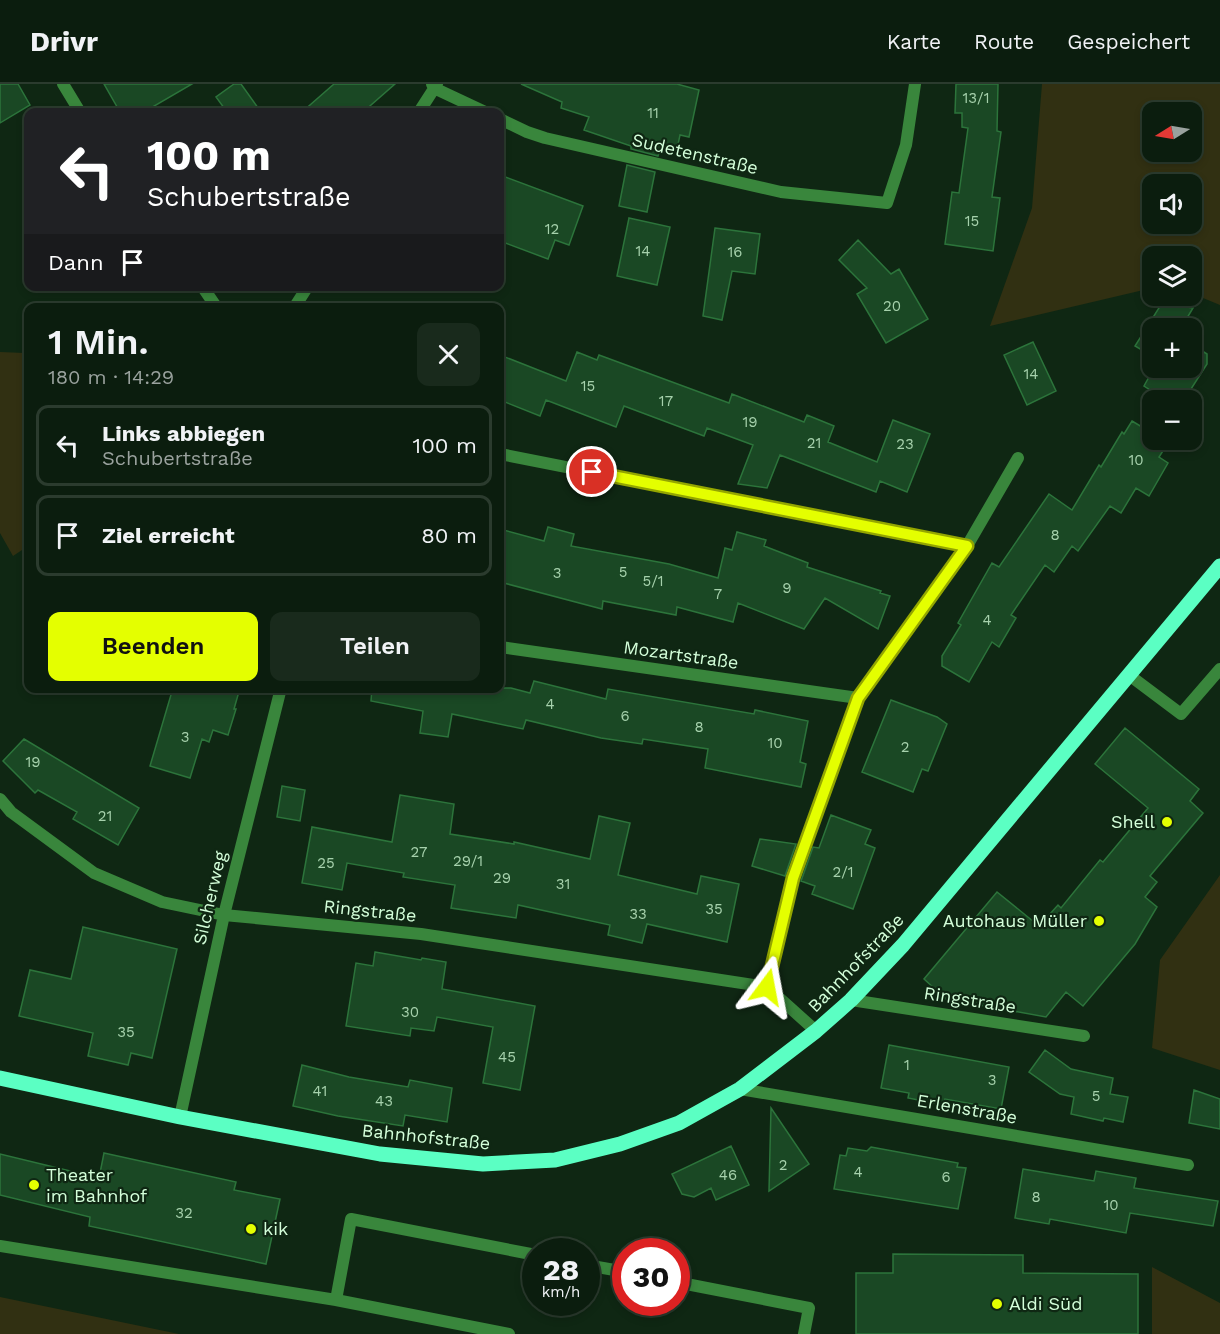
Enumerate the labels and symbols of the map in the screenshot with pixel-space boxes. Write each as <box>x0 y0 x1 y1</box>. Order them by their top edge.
house number: 13/1 <box>962 89 990 107</box>
north arrow <box>1142 102 1202 162</box>
house number: 11 <box>647 104 659 122</box>
street label: Sudetenstraße <box>630 129 760 178</box>
house number: 15 <box>965 212 979 230</box>
house number: 12 <box>545 220 559 238</box>
house number: 14 <box>635 242 651 260</box>
house number: 16 <box>728 243 742 261</box>
house number: 20 <box>883 297 901 315</box>
house number: 14 <box>1023 365 1039 383</box>
house number: 15 <box>581 377 595 395</box>
house number: 17 <box>659 392 673 410</box>
house number: 19 <box>742 413 758 431</box>
house number: 21 <box>807 434 821 452</box>
house number: 23 <box>896 435 914 453</box>
pin <box>566 446 617 497</box>
house number: 10 <box>1128 451 1144 469</box>
house number: 8 <box>1050 526 1060 544</box>
house number: 5 <box>619 563 627 581</box>
house number: 3 <box>553 564 561 582</box>
house number: 5/1 <box>642 572 664 590</box>
house number: 9 <box>782 579 792 597</box>
house number: 7 <box>714 585 722 603</box>
house number: 4 <box>982 611 992 629</box>
street label: Mozartstraße <box>622 636 740 673</box>
house number: 4 <box>545 695 555 713</box>
house number: 6 <box>620 707 630 725</box>
house number: 8 <box>694 718 704 736</box>
house number: 3 <box>181 728 189 746</box>
house number: 10 <box>767 734 783 752</box>
house number: 2 <box>901 738 909 756</box>
house number: 19 <box>25 753 41 771</box>
house number: 21 <box>98 807 112 825</box>
place label: Shell <box>1111 811 1155 832</box>
marker: Shell <box>1160 815 1174 829</box>
house number: 27 <box>411 843 427 861</box>
street label: Silcherweg <box>189 849 231 947</box>
house number: 29/1 <box>453 852 483 870</box>
house number: 25 <box>317 854 335 872</box>
house number: 2/1 <box>832 863 854 881</box>
house number: 29 <box>493 869 511 887</box>
house number: 31 <box>556 875 570 893</box>
street label: Ringstraße <box>323 895 417 926</box>
house number: 35 <box>705 900 723 918</box>
house number: 33 <box>629 905 647 923</box>
street label: Bahnhofstraße <box>803 909 908 1016</box>
place label: Autohaus Müller <box>943 910 1087 931</box>
marker: Autohaus Müller <box>1092 914 1106 928</box>
position arrow <box>735 955 799 1019</box>
street label: Ringstraße <box>922 982 1018 1017</box>
house number: 30 <box>401 1003 419 1021</box>
house number: 35 <box>117 1023 135 1041</box>
house number: 45 <box>498 1048 516 1066</box>
house number: 1 <box>904 1056 910 1074</box>
house number: 3 <box>988 1071 996 1089</box>
house number: 41 <box>313 1082 327 1100</box>
house number: 5 <box>1092 1087 1100 1105</box>
street label: Erlenstraße <box>915 1089 1019 1128</box>
house number: 43 <box>375 1092 393 1110</box>
street label: Bahnhofstraße <box>361 1119 491 1154</box>
house number: 2 <box>779 1156 787 1174</box>
house number: 4 <box>853 1163 863 1181</box>
place label: Theater im Bahnhof <box>46 1164 147 1206</box>
house number: 46 <box>719 1166 737 1184</box>
house number: 6 <box>941 1168 951 1186</box>
marker: Theater im Bahnhof <box>27 1178 41 1192</box>
house number: 8 <box>1031 1188 1041 1206</box>
house number: 10 <box>1103 1196 1119 1214</box>
house number: 32 <box>175 1204 193 1222</box>
place label: kik <box>263 1218 288 1239</box>
marker: kik <box>244 1222 258 1236</box>
speed limit sign: 30 <box>612 1238 690 1316</box>
place label: Aldi Süd <box>1009 1293 1082 1314</box>
marker: Aldi Süd <box>990 1297 1004 1311</box>

